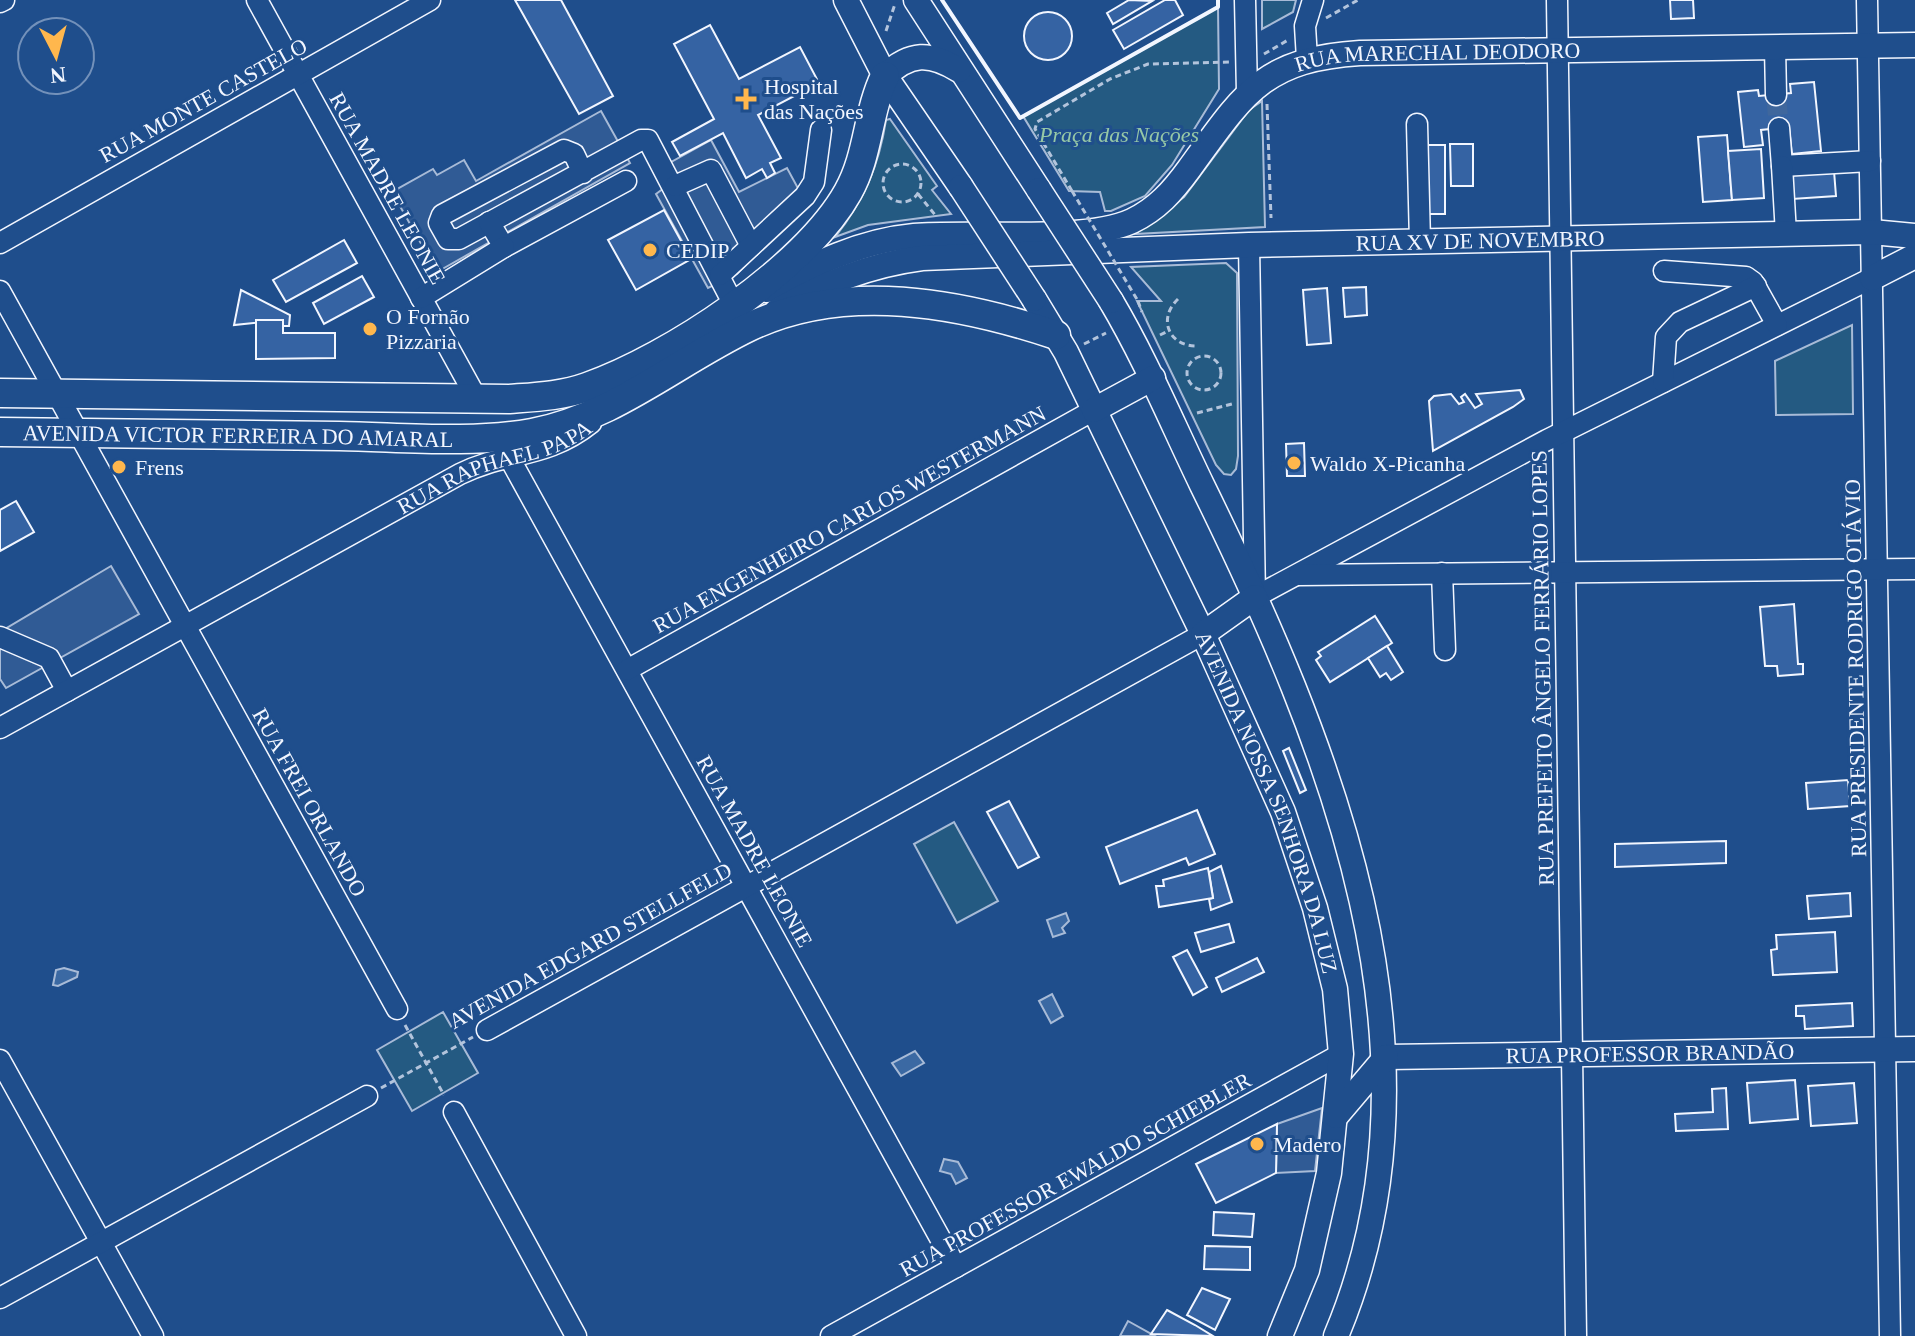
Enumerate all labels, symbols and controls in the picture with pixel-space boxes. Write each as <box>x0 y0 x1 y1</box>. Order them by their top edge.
north arrow <box>16 16 96 96</box>
street label: RUA MONTE CASTELO <box>95 33 311 168</box>
street label: RUA MARECHAL DEODORO <box>1291 38 1581 77</box>
text: N <box>49 62 67 89</box>
place label: Hospital das Nações <box>764 74 864 124</box>
street label: RUA MADRE LEONIE <box>324 88 451 288</box>
marker: Hospital das Nações <box>735 88 757 110</box>
park label: Praça das Nações <box>1038 122 1199 147</box>
street label: RUA XV DE NOVEMBRO <box>1356 226 1605 256</box>
place label: CEDIP <box>666 238 730 263</box>
marker: CEDIP <box>641 241 659 259</box>
place label: O Fornão Pizzaria <box>386 304 470 354</box>
marker: O Fornão Pizzaria <box>361 320 379 338</box>
street label: RUA ENGENHEIRO CARLOS WESTERMANN <box>649 401 1050 638</box>
street label: RUA RAPHAEL PAPA <box>393 415 597 519</box>
street label: AVENIDA VICTOR FERREIRA DO AMARAL <box>23 420 453 452</box>
street label: RUA PREFEITO ÂNGELO FERRÁRIO LOPES <box>1526 450 1559 886</box>
place label: Waldo X-Picanha <box>1310 451 1465 476</box>
marker: Waldo X-Picanha <box>1285 454 1303 472</box>
place label: Frens <box>135 455 184 480</box>
marker: Frens <box>110 458 128 476</box>
street label: RUA PRESIDENTE RODRIGO OTÁVIO <box>1840 479 1871 857</box>
street label: AVENIDA NOSSA SENHORA DA LUZ <box>1190 627 1343 976</box>
street label: RUA FREI ORLANDO <box>247 704 372 901</box>
street label: RUA MADRE LEONIE <box>691 751 818 951</box>
street label: AVENIDA EDGARD STELLFELD <box>444 857 736 1034</box>
street label: RUA PROFESSOR BRANDÃO <box>1505 1039 1795 1068</box>
street label: RUA PROFESSOR EWALDO SCHIEBLER <box>895 1067 1256 1282</box>
place label: Madero <box>1273 1132 1341 1157</box>
marker: Madero <box>1248 1135 1266 1153</box>

